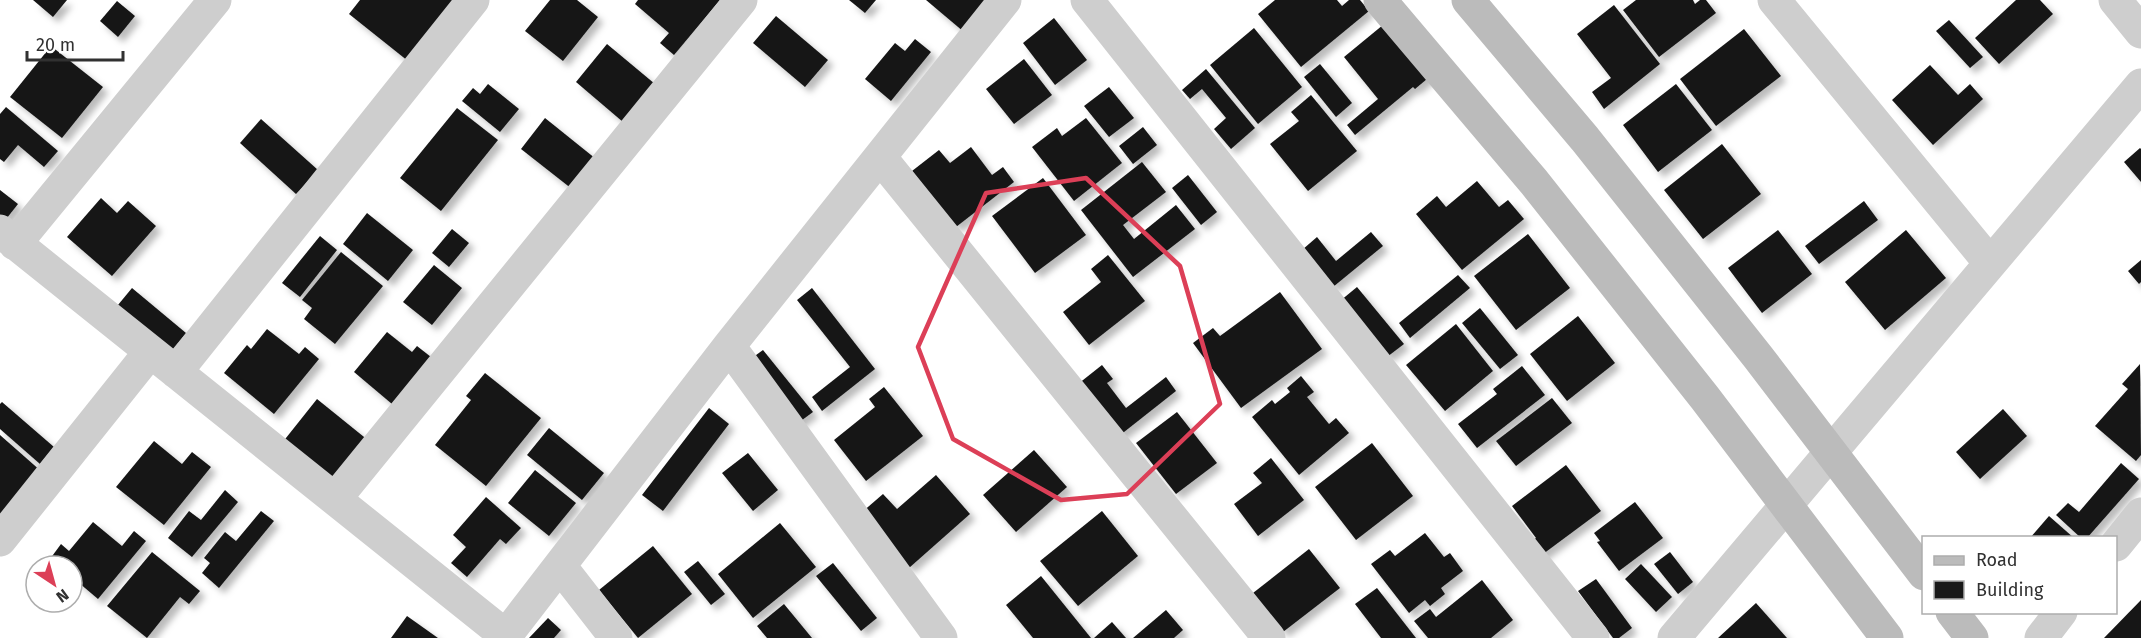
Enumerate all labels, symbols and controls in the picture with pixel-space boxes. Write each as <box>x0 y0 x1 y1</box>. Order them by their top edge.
scale bar <box>27 24 123 62</box>
text: 20 m <box>36 34 75 56</box>
legend <box>1922 536 2117 614</box>
text: Road <box>1976 549 2018 571</box>
north arrow <box>24 554 84 614</box>
text: Building <box>1976 579 2044 601</box>
text: N <box>53 585 72 607</box>

